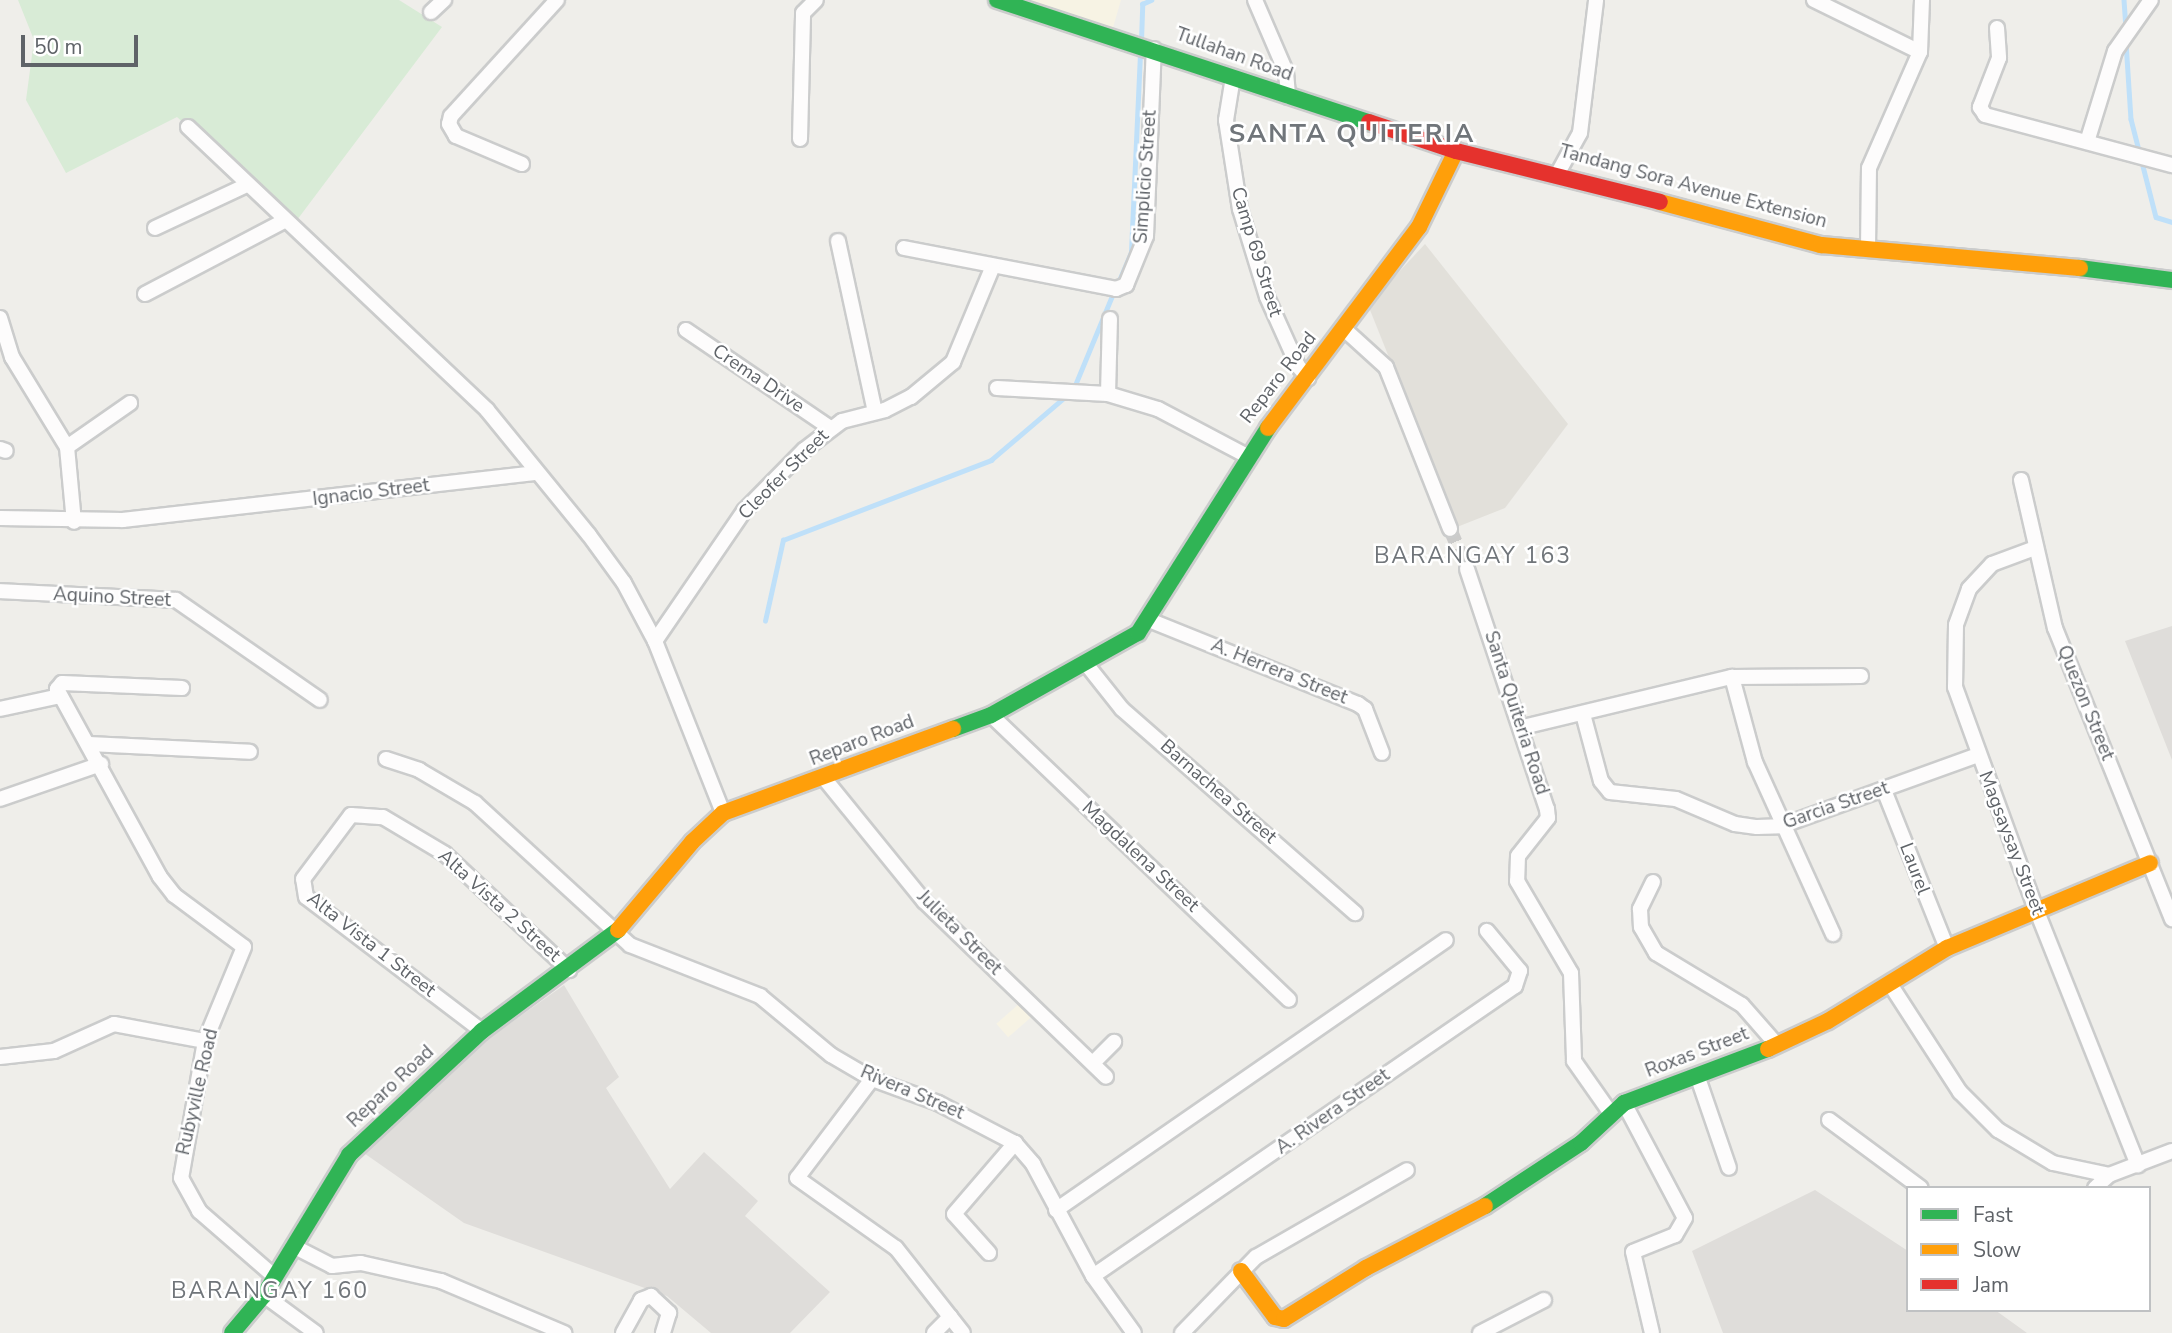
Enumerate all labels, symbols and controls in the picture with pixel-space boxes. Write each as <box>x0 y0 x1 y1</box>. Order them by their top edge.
scale bar <box>24 21 142 65</box>
street label: Tullahan Road <box>1172 23 1296 87</box>
text: 50 m <box>34 33 83 61</box>
street label: Simplicio Street <box>1130 109 1162 245</box>
district label: SANTA QUITERIA <box>1230 118 1474 150</box>
street label: Tandang Sora Avenue Extension <box>1557 140 1829 234</box>
street label: Camp 69 Street <box>1225 184 1287 320</box>
street label: Reparo Road <box>1236 328 1322 428</box>
street label: Crema Drive <box>708 340 808 418</box>
street label: Cleofer Street <box>734 425 834 525</box>
street label: Ignacio Street <box>311 475 431 511</box>
district label: BARANGAY 163 <box>1375 542 1571 570</box>
street label: Aquino Street <box>52 584 172 612</box>
street label: Santa Quiteria Road <box>1479 628 1553 798</box>
street label: A. Herrera Street <box>1207 634 1351 710</box>
street label: Quezon Street <box>2052 642 2118 764</box>
street label: Reparo Road <box>807 711 917 771</box>
street label: Barnachea Street <box>1155 735 1281 849</box>
street label: Magsaysay Street <box>1973 768 2049 918</box>
street label: Garcia Street <box>1780 777 1892 835</box>
street label: Magdalena Street <box>1077 797 1203 917</box>
street label: Laurel <box>1894 840 1934 898</box>
street label: Alta Vista 2 Street <box>433 845 565 967</box>
street label: Julieta Street <box>912 886 1006 980</box>
street label: Alta Vista 1 Street <box>302 888 440 1002</box>
street label: Roxas Street <box>1642 1023 1752 1083</box>
street label: Rubyville Road <box>172 1027 224 1157</box>
street label: Reparo Road <box>343 1041 439 1133</box>
street label: Rivera Street <box>857 1061 967 1125</box>
street label: A. Rivera Street <box>1272 1064 1394 1160</box>
legend <box>1906 1186 2151 1312</box>
text: Fast <box>1973 1201 2013 1229</box>
text: Slow <box>1973 1236 2021 1264</box>
text: Jam <box>1973 1271 2009 1299</box>
district label: BARANGAY 160 <box>172 1277 368 1305</box>

